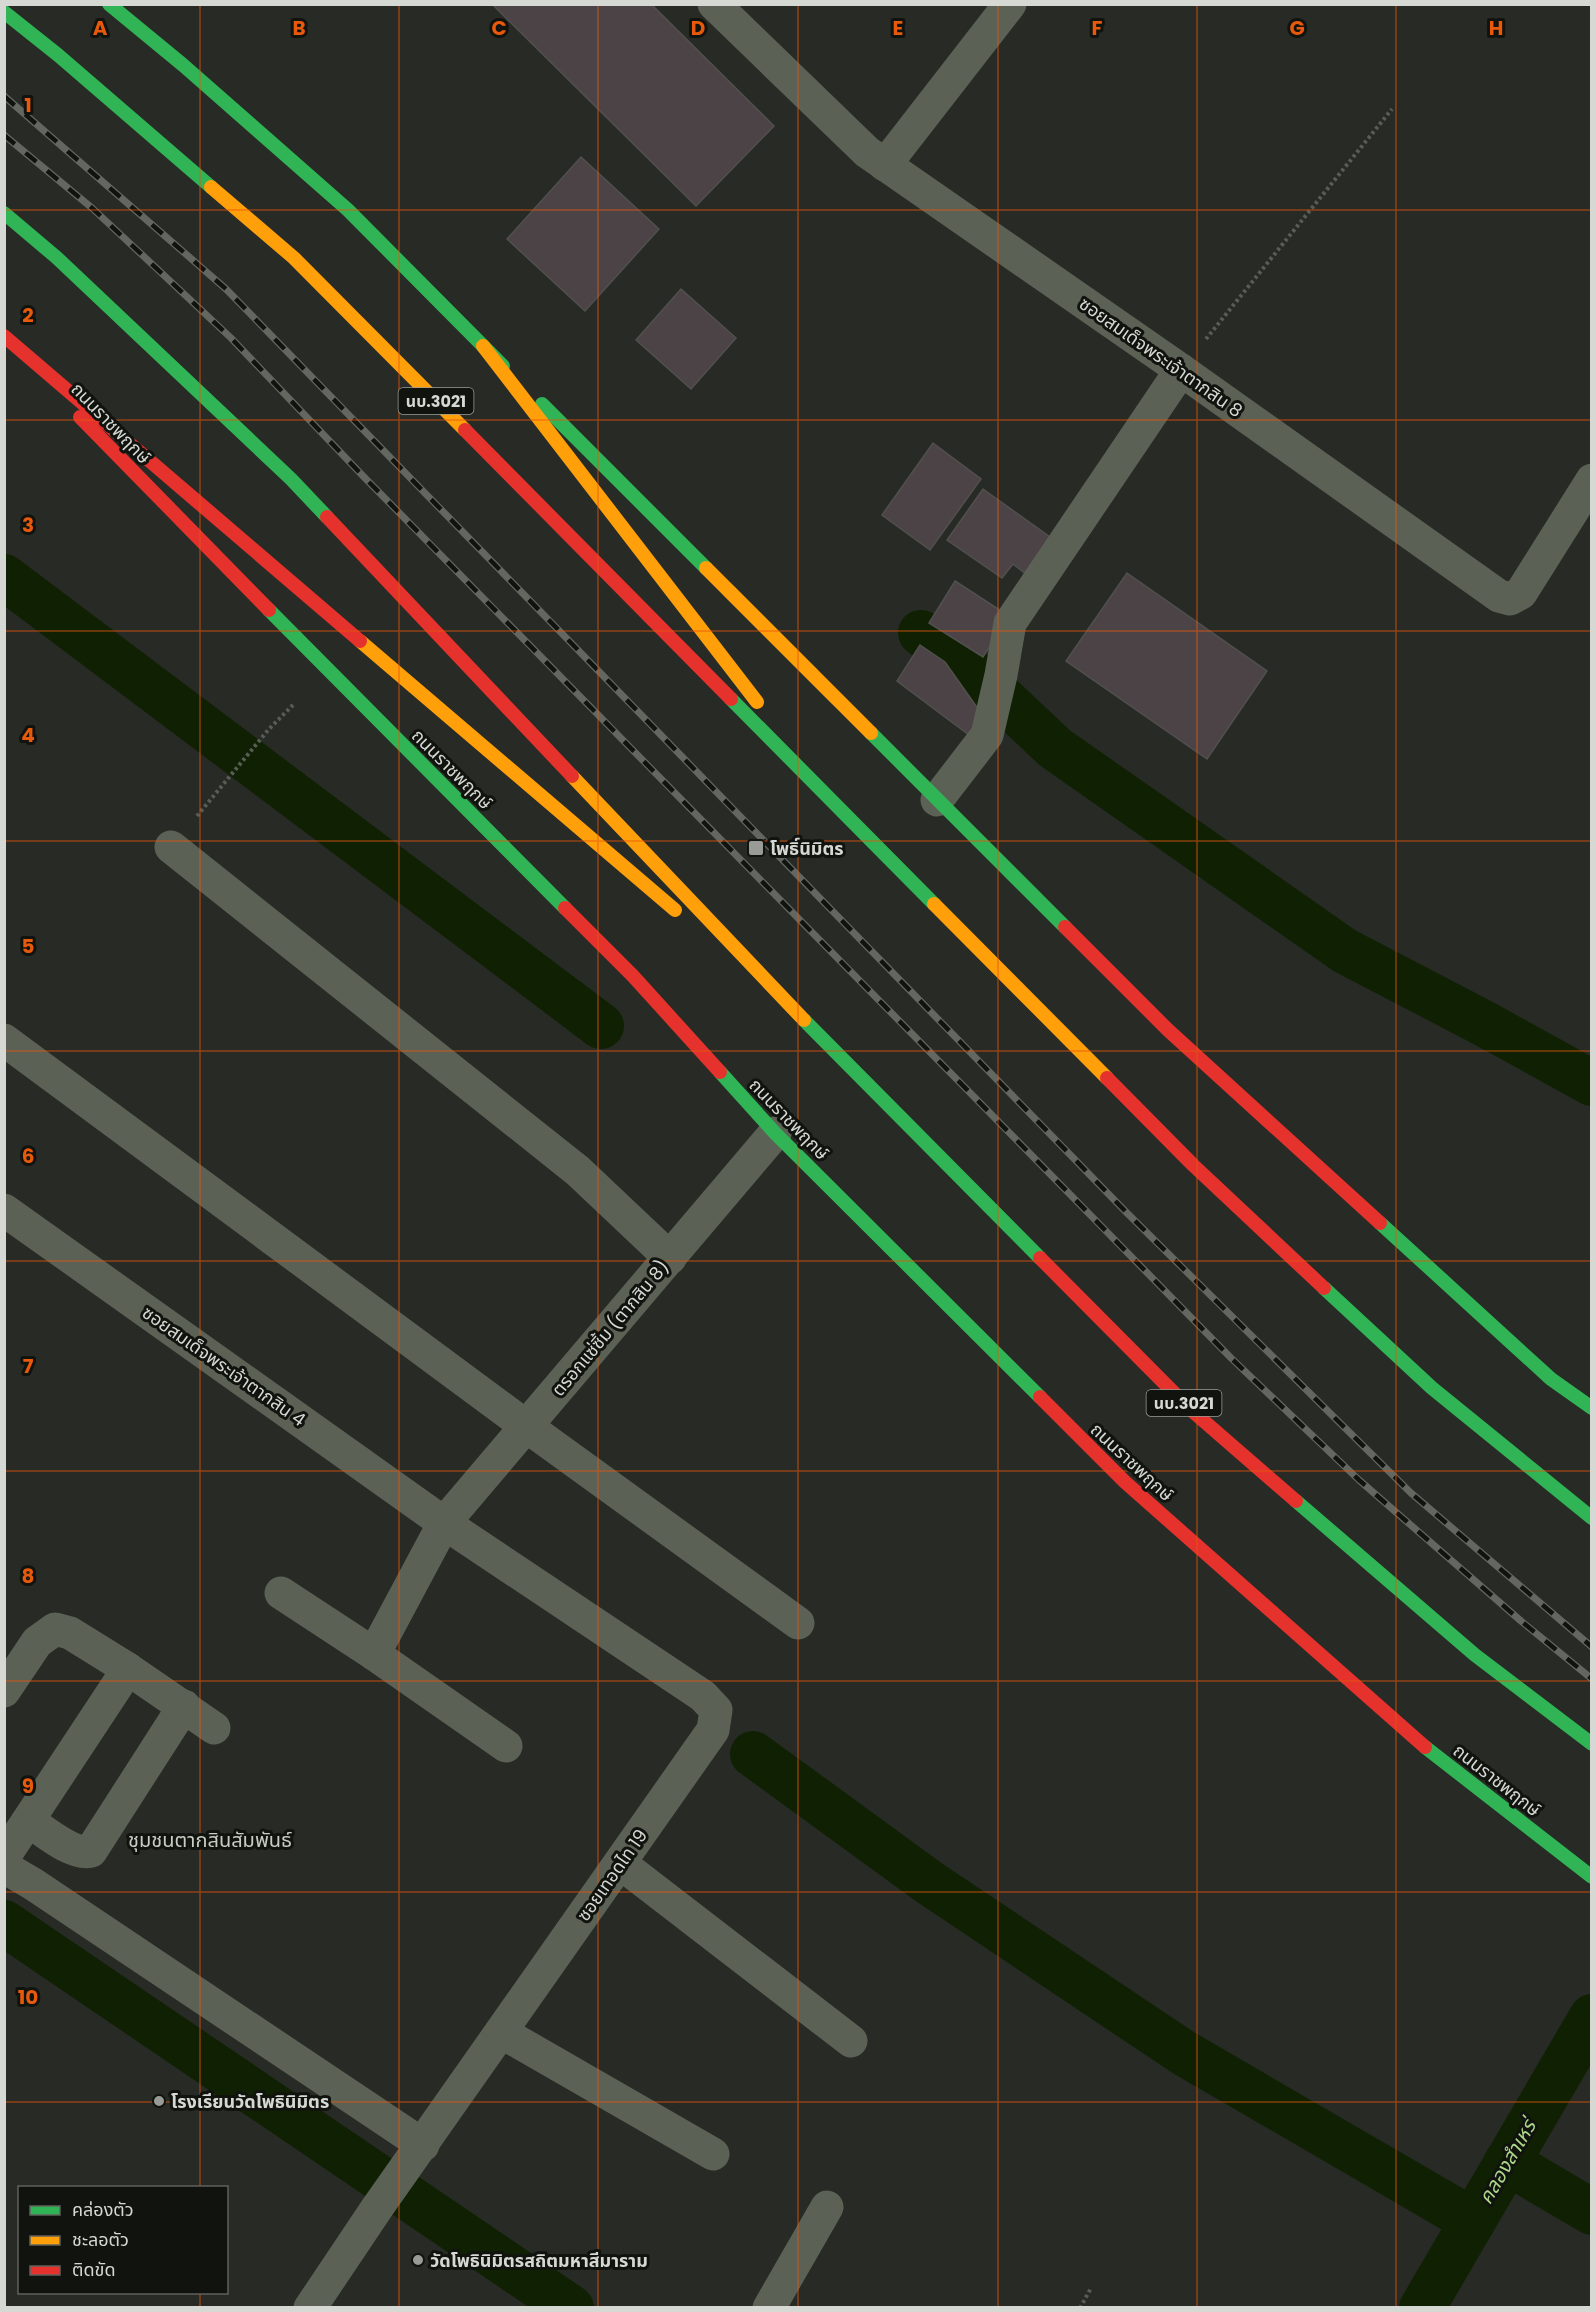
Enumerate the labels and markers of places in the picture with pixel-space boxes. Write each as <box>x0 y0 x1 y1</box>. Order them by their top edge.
place label: โพธิ์นิมิตร <box>770 836 844 861</box>
marker: โพธิ์นิมิตร <box>747 839 765 857</box>
place label: โรงเรียนวัดโพธินิมิตร <box>171 2089 329 2114</box>
marker: โรงเรียนวัดโพธินิมิตร <box>152 2094 166 2108</box>
place label: วัดโพธินิมิตรสถิตมหาสีมาราม <box>430 2248 648 2273</box>
marker: วัดโพธินิมิตรสถิตมหาสีมาราม <box>411 2253 425 2267</box>

